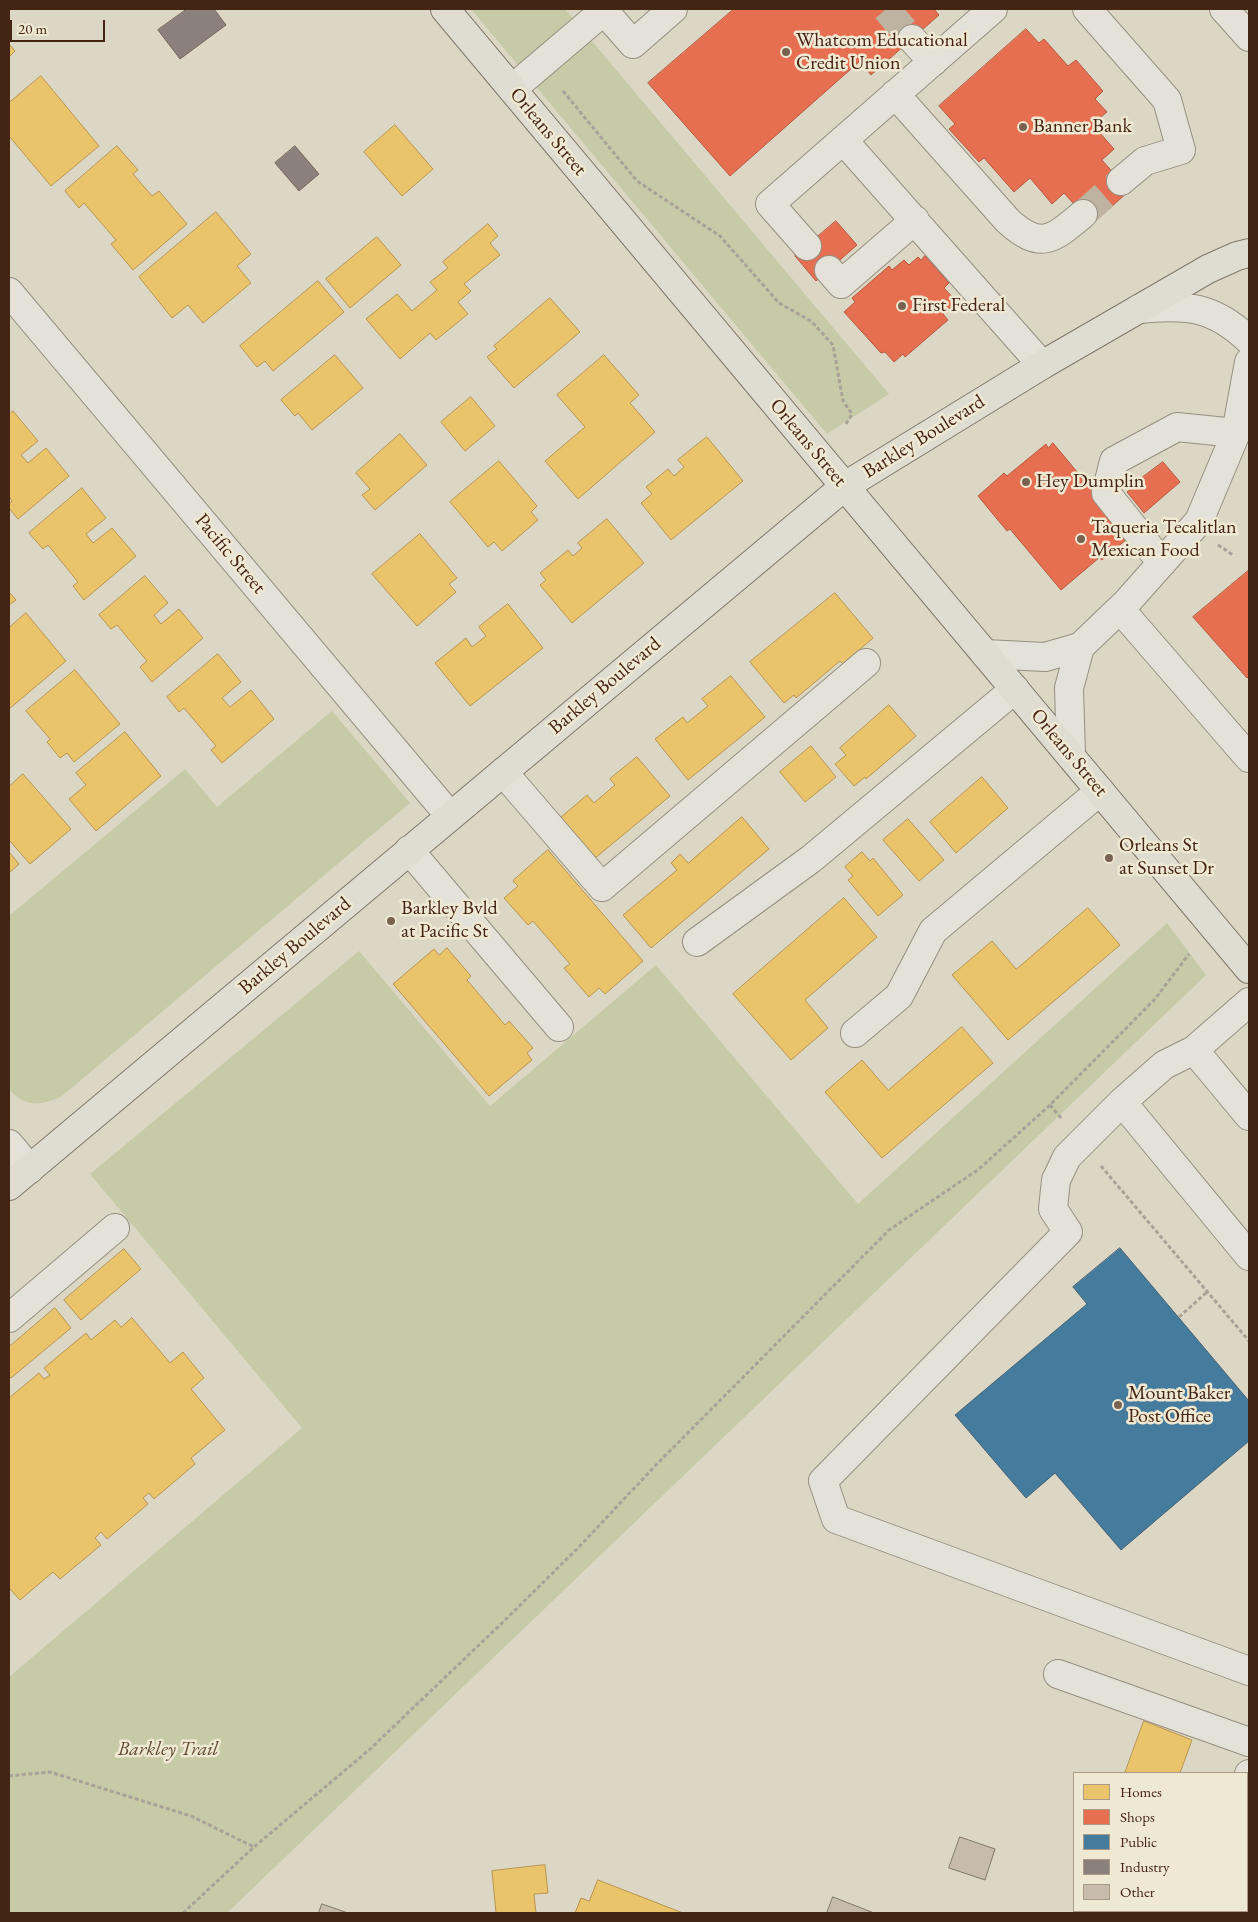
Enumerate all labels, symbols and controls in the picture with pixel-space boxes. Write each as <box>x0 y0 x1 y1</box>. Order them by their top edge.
scale bar <box>12 10 108 42</box>
text: 20 m <box>18 19 47 38</box>
place label: Whatcom Educational Credit Union <box>796 29 968 76</box>
marker: Whatcom Educational Credit Union <box>780 46 792 58</box>
street label: Orleans Street <box>504 83 592 181</box>
place label: Banner Bank <box>1033 115 1132 139</box>
marker: Banner Bank <box>1017 121 1029 133</box>
place label: First Federal <box>912 294 1005 318</box>
marker: First Federal <box>896 300 908 312</box>
street label: Barkley Boulevard <box>859 390 989 484</box>
street label: Orleans Street <box>764 394 852 492</box>
place label: Hey Dumplin <box>1036 470 1144 494</box>
marker: Hey Dumplin <box>1020 476 1032 488</box>
street label: Pacific Street <box>189 509 271 599</box>
place label: Taqueria Tecalitlan Mexican Food <box>1091 516 1237 563</box>
marker: Taqueria Tecalitlan Mexican Food <box>1075 533 1087 545</box>
street label: Barkley Boulevard <box>544 632 666 740</box>
street label: Orleans Street <box>1025 704 1113 802</box>
place label: Orleans St at Sunset Dr <box>1119 834 1214 881</box>
marker: Orleans St at Sunset Dr <box>1103 852 1115 864</box>
street label: Barkley Boulevard <box>234 892 356 1000</box>
place label: Barkley Bvld at Pacific St <box>401 897 498 944</box>
marker: Barkley Bvld at Pacific St <box>385 915 397 927</box>
place label: Mount Baker Post Office <box>1128 1382 1230 1429</box>
marker: Mount Baker Post Office <box>1112 1399 1124 1411</box>
park label: Barkley Trail <box>118 1738 218 1762</box>
legend <box>1073 1772 1248 1912</box>
text: Homes <box>1120 1782 1162 1801</box>
text: Shops <box>1120 1807 1155 1826</box>
text: Public <box>1120 1832 1157 1851</box>
text: Industry <box>1120 1857 1170 1876</box>
text: Other <box>1120 1882 1155 1901</box>

